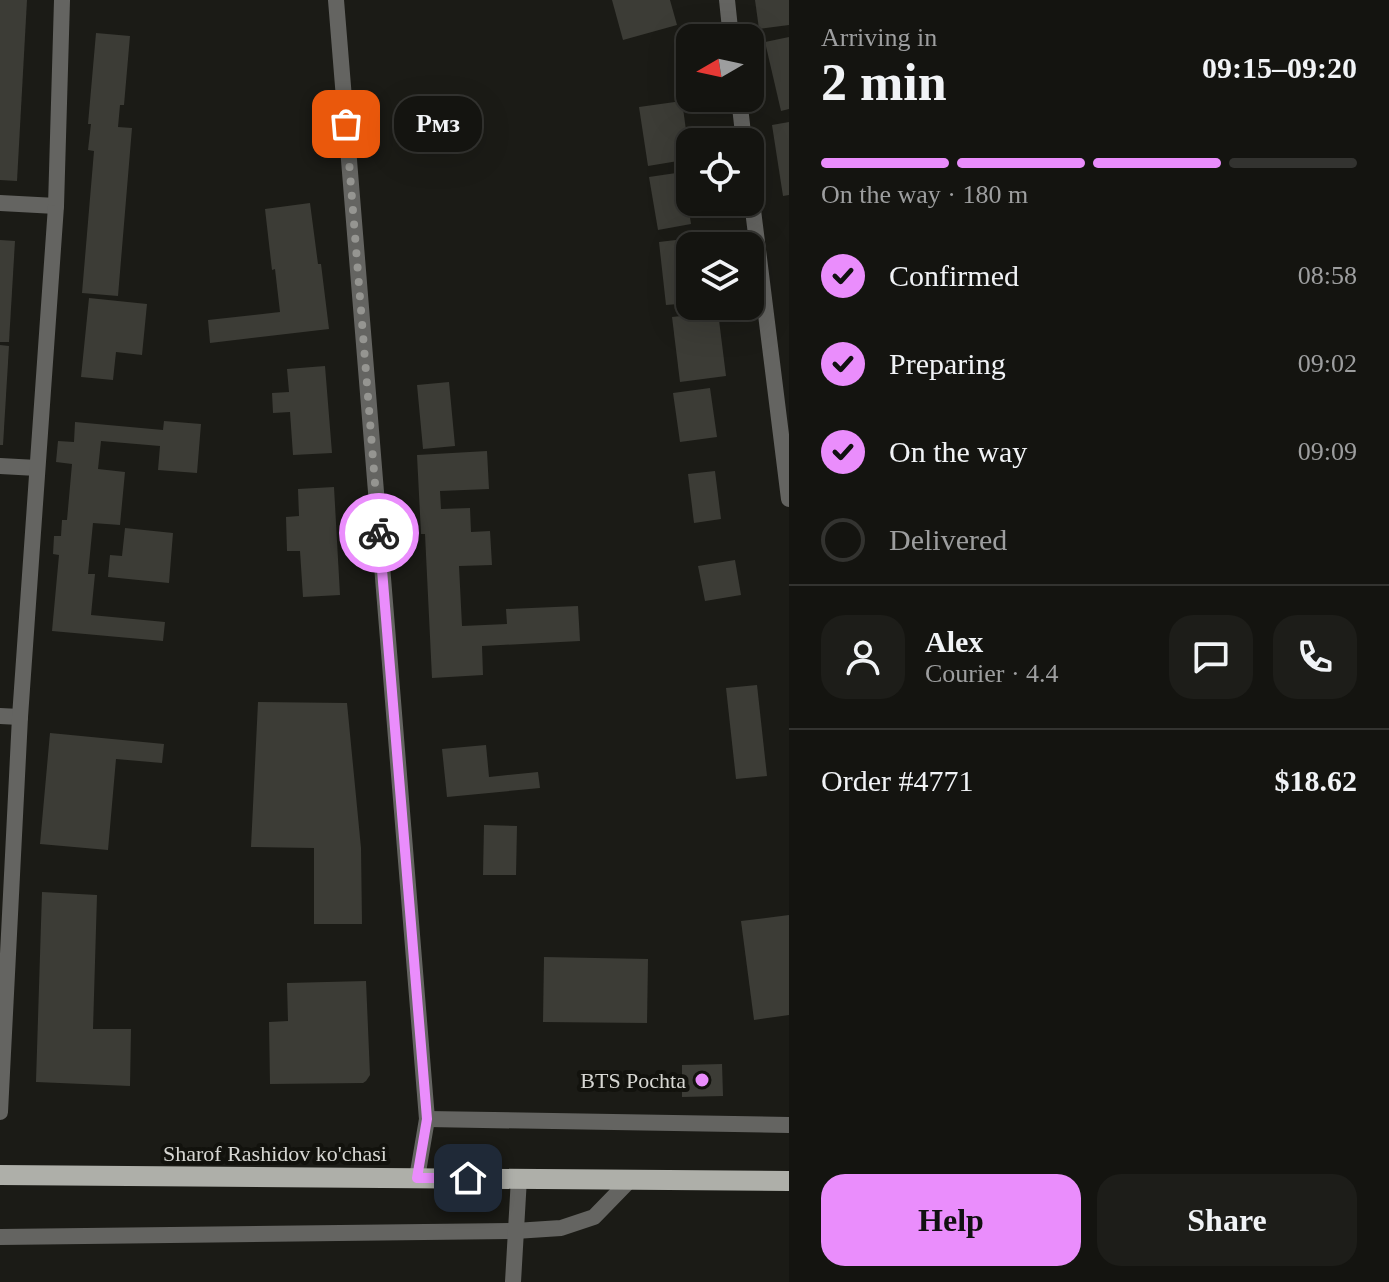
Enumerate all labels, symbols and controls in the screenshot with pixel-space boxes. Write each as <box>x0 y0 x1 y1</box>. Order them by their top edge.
text: Arriving in <box>821 23 937 52</box>
north arrow <box>676 24 764 112</box>
map controls <box>676 24 764 320</box>
text: 09:15–09:20 <box>1202 51 1357 84</box>
text: 2 min <box>821 54 947 111</box>
pin <box>312 90 380 158</box>
callout: Рмз <box>394 96 482 152</box>
icon: bag <box>324 102 368 146</box>
text: Рмз <box>416 109 460 138</box>
button: locate <box>676 128 764 216</box>
text: On the way · 180 m <box>821 180 1028 209</box>
button: layers <box>676 232 764 320</box>
icon: check <box>821 254 865 298</box>
text: Confirmed <box>889 259 1019 292</box>
text: 08:58 <box>1298 261 1357 290</box>
icon: check <box>821 342 865 386</box>
text: Preparing <box>889 347 1006 380</box>
text: 09:02 <box>1298 349 1357 378</box>
icon: check <box>821 430 865 474</box>
text: On the way <box>889 435 1027 468</box>
text: 09:09 <box>1298 437 1357 466</box>
courier <box>339 493 419 573</box>
icon: bike <box>357 511 401 555</box>
text: Delivered <box>889 523 1007 556</box>
button: person <box>821 615 905 699</box>
button: chat <box>1169 615 1253 699</box>
button: phone <box>1273 615 1357 699</box>
text: Alex <box>925 625 983 658</box>
text: Courier · 4.4 <box>925 659 1059 688</box>
text: Order #4771 <box>821 764 973 797</box>
text: $18.62 <box>1275 764 1357 797</box>
place label: BTS Pochta <box>580 1068 686 1093</box>
marker: BTS Pochta <box>693 1071 711 1089</box>
street label: Sharof Rashidov ko'chasi <box>163 1141 387 1166</box>
pin <box>434 1144 502 1212</box>
icon: home <box>446 1156 490 1200</box>
button: Help <box>821 1174 1081 1266</box>
button: Share <box>1097 1174 1357 1266</box>

